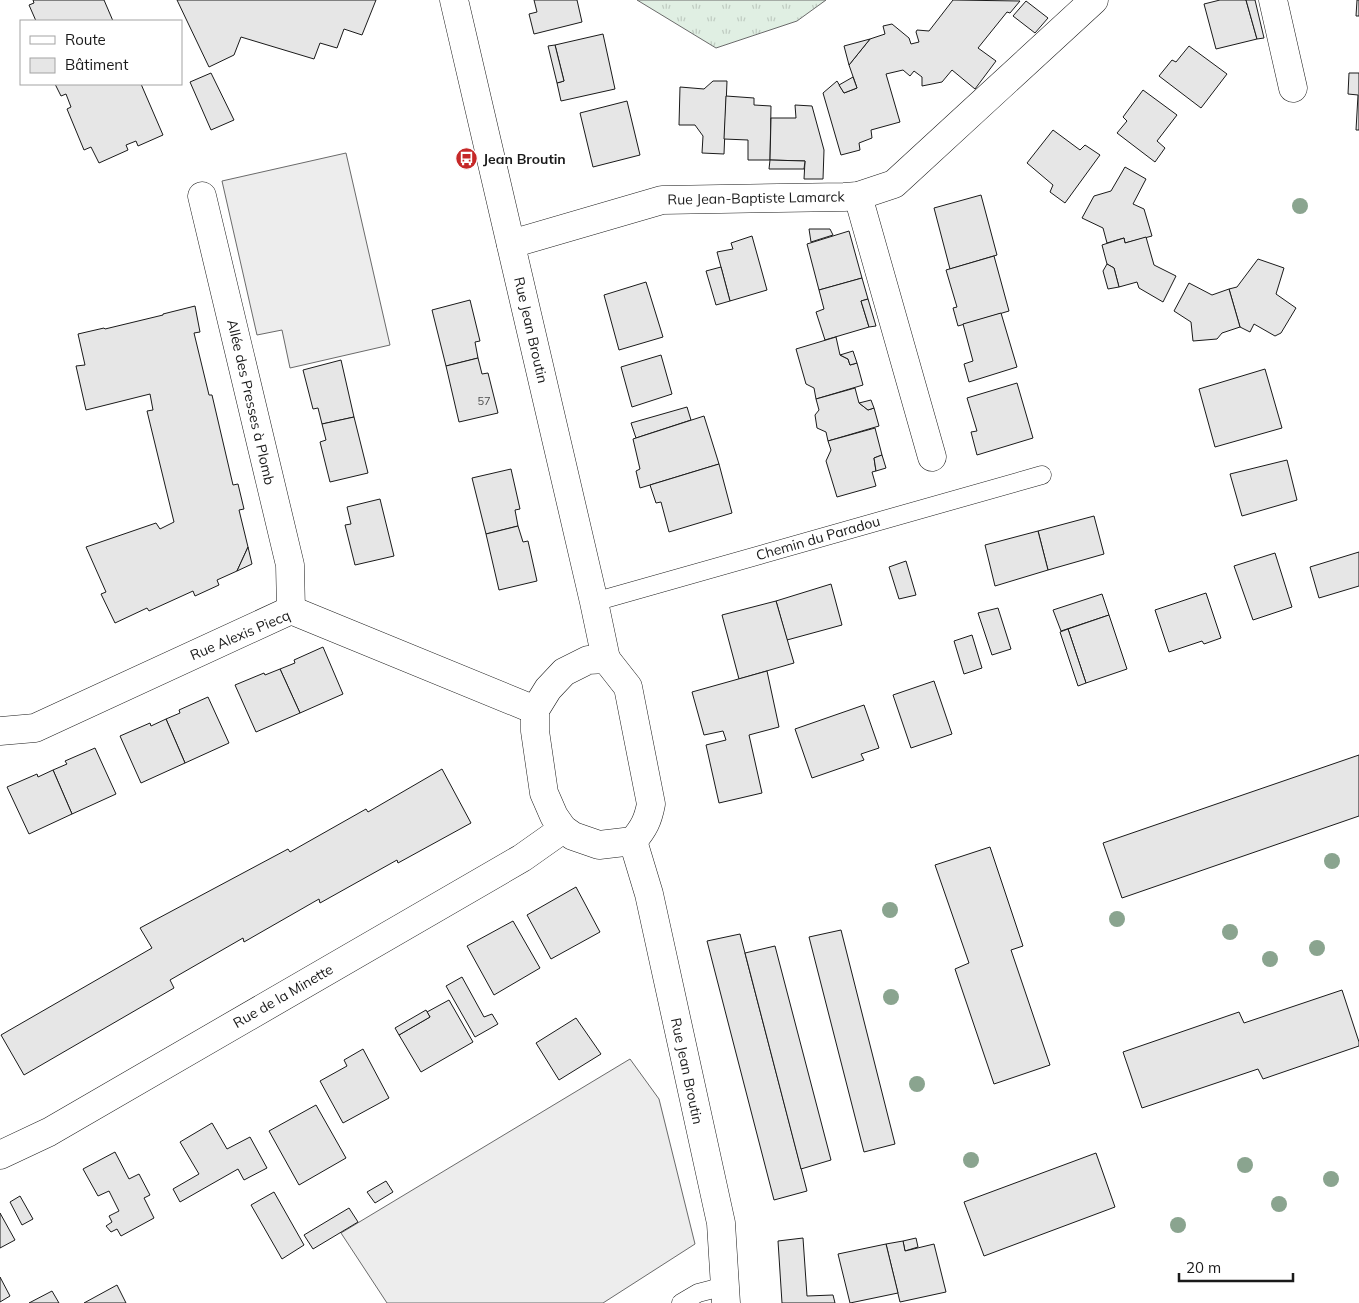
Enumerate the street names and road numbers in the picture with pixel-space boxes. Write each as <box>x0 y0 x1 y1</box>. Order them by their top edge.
street label: Rue Jean-Baptiste Lamarck <box>667 187 846 209</box>
street label: Rue Jean Broutin <box>510 275 552 385</box>
street label: Allée des Presses à Plomb <box>223 317 279 487</box>
street label: Chemin du Paradou <box>754 512 882 564</box>
street label: Rue Alexis Piecq <box>187 606 293 664</box>
street label: Rue de la Minette <box>230 960 336 1032</box>
street label: Rue Jean Broutin <box>667 1016 707 1126</box>

